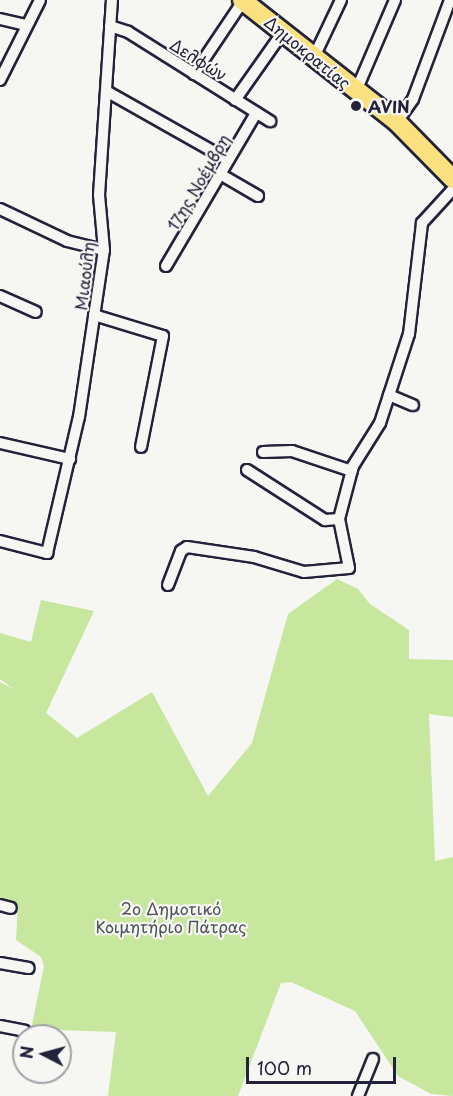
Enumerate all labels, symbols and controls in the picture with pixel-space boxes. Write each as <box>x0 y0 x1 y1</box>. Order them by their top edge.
street label: Δημοκρατίας <box>261 12 355 92</box>
street label: Δελφών <box>167 34 231 84</box>
place label: AVIN <box>368 96 410 116</box>
marker: AVIN <box>349 99 363 113</box>
street label: 17ης Νοέμβρη <box>163 130 233 234</box>
street label: Μιαούλη <box>70 241 98 311</box>
park label: 2o Δημοτικό Κοιμητήριο Πάτρας <box>95 898 247 936</box>
north arrow <box>12 1024 72 1084</box>
text: N <box>13 1045 39 1060</box>
scale bar <box>249 1045 399 1083</box>
text: 100 m <box>257 1054 312 1081</box>

